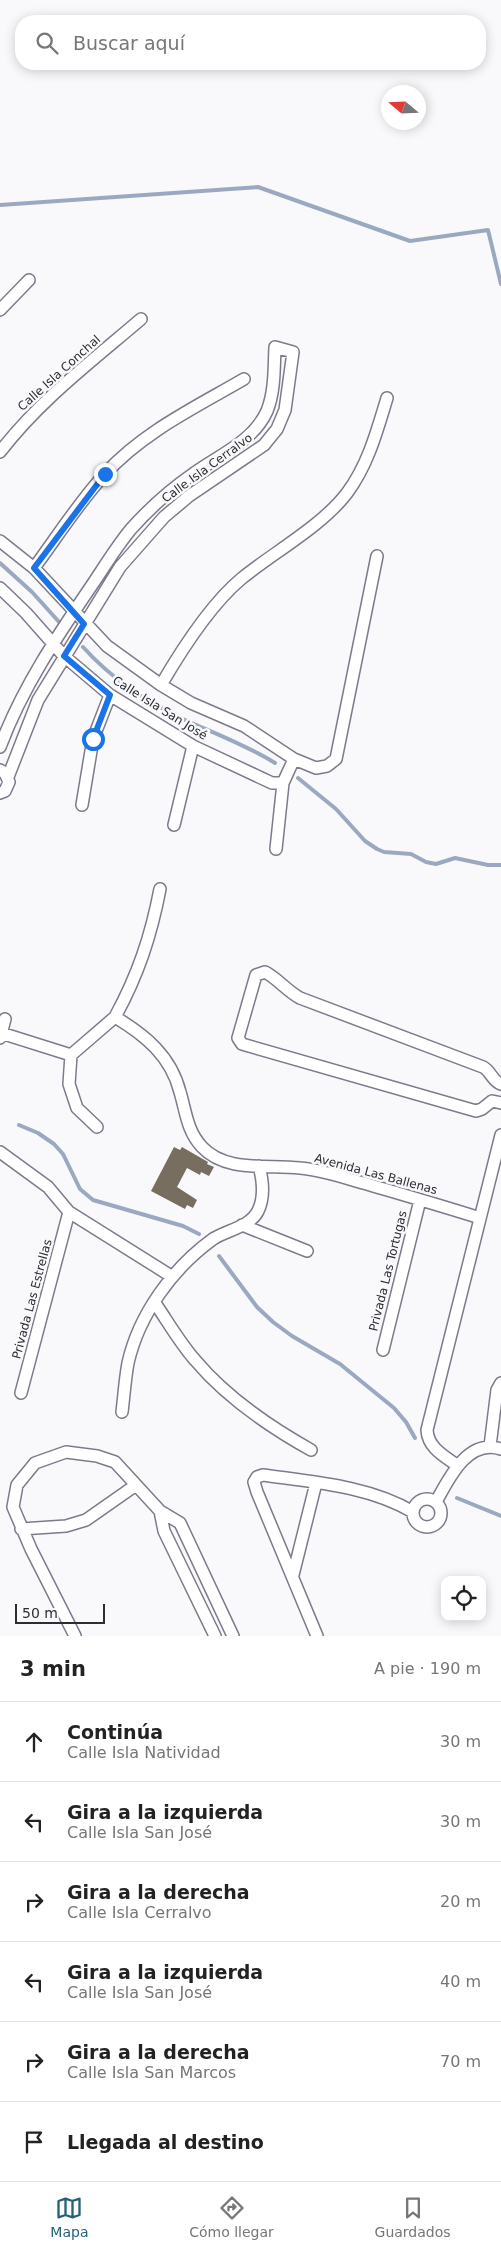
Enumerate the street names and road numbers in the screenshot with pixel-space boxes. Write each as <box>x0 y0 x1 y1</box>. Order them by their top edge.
street label: Calle Isla Conchal <box>15 332 103 414</box>
street label: Calle Isla Cerralvo <box>159 430 255 506</box>
street label: Calle Isla San José <box>110 673 210 743</box>
street label: Avenida Las Ballenas <box>313 1151 439 1197</box>
street label: Privada Las Tortugas <box>366 1209 410 1333</box>
street label: Privada Las Estrellas <box>9 1238 55 1360</box>

